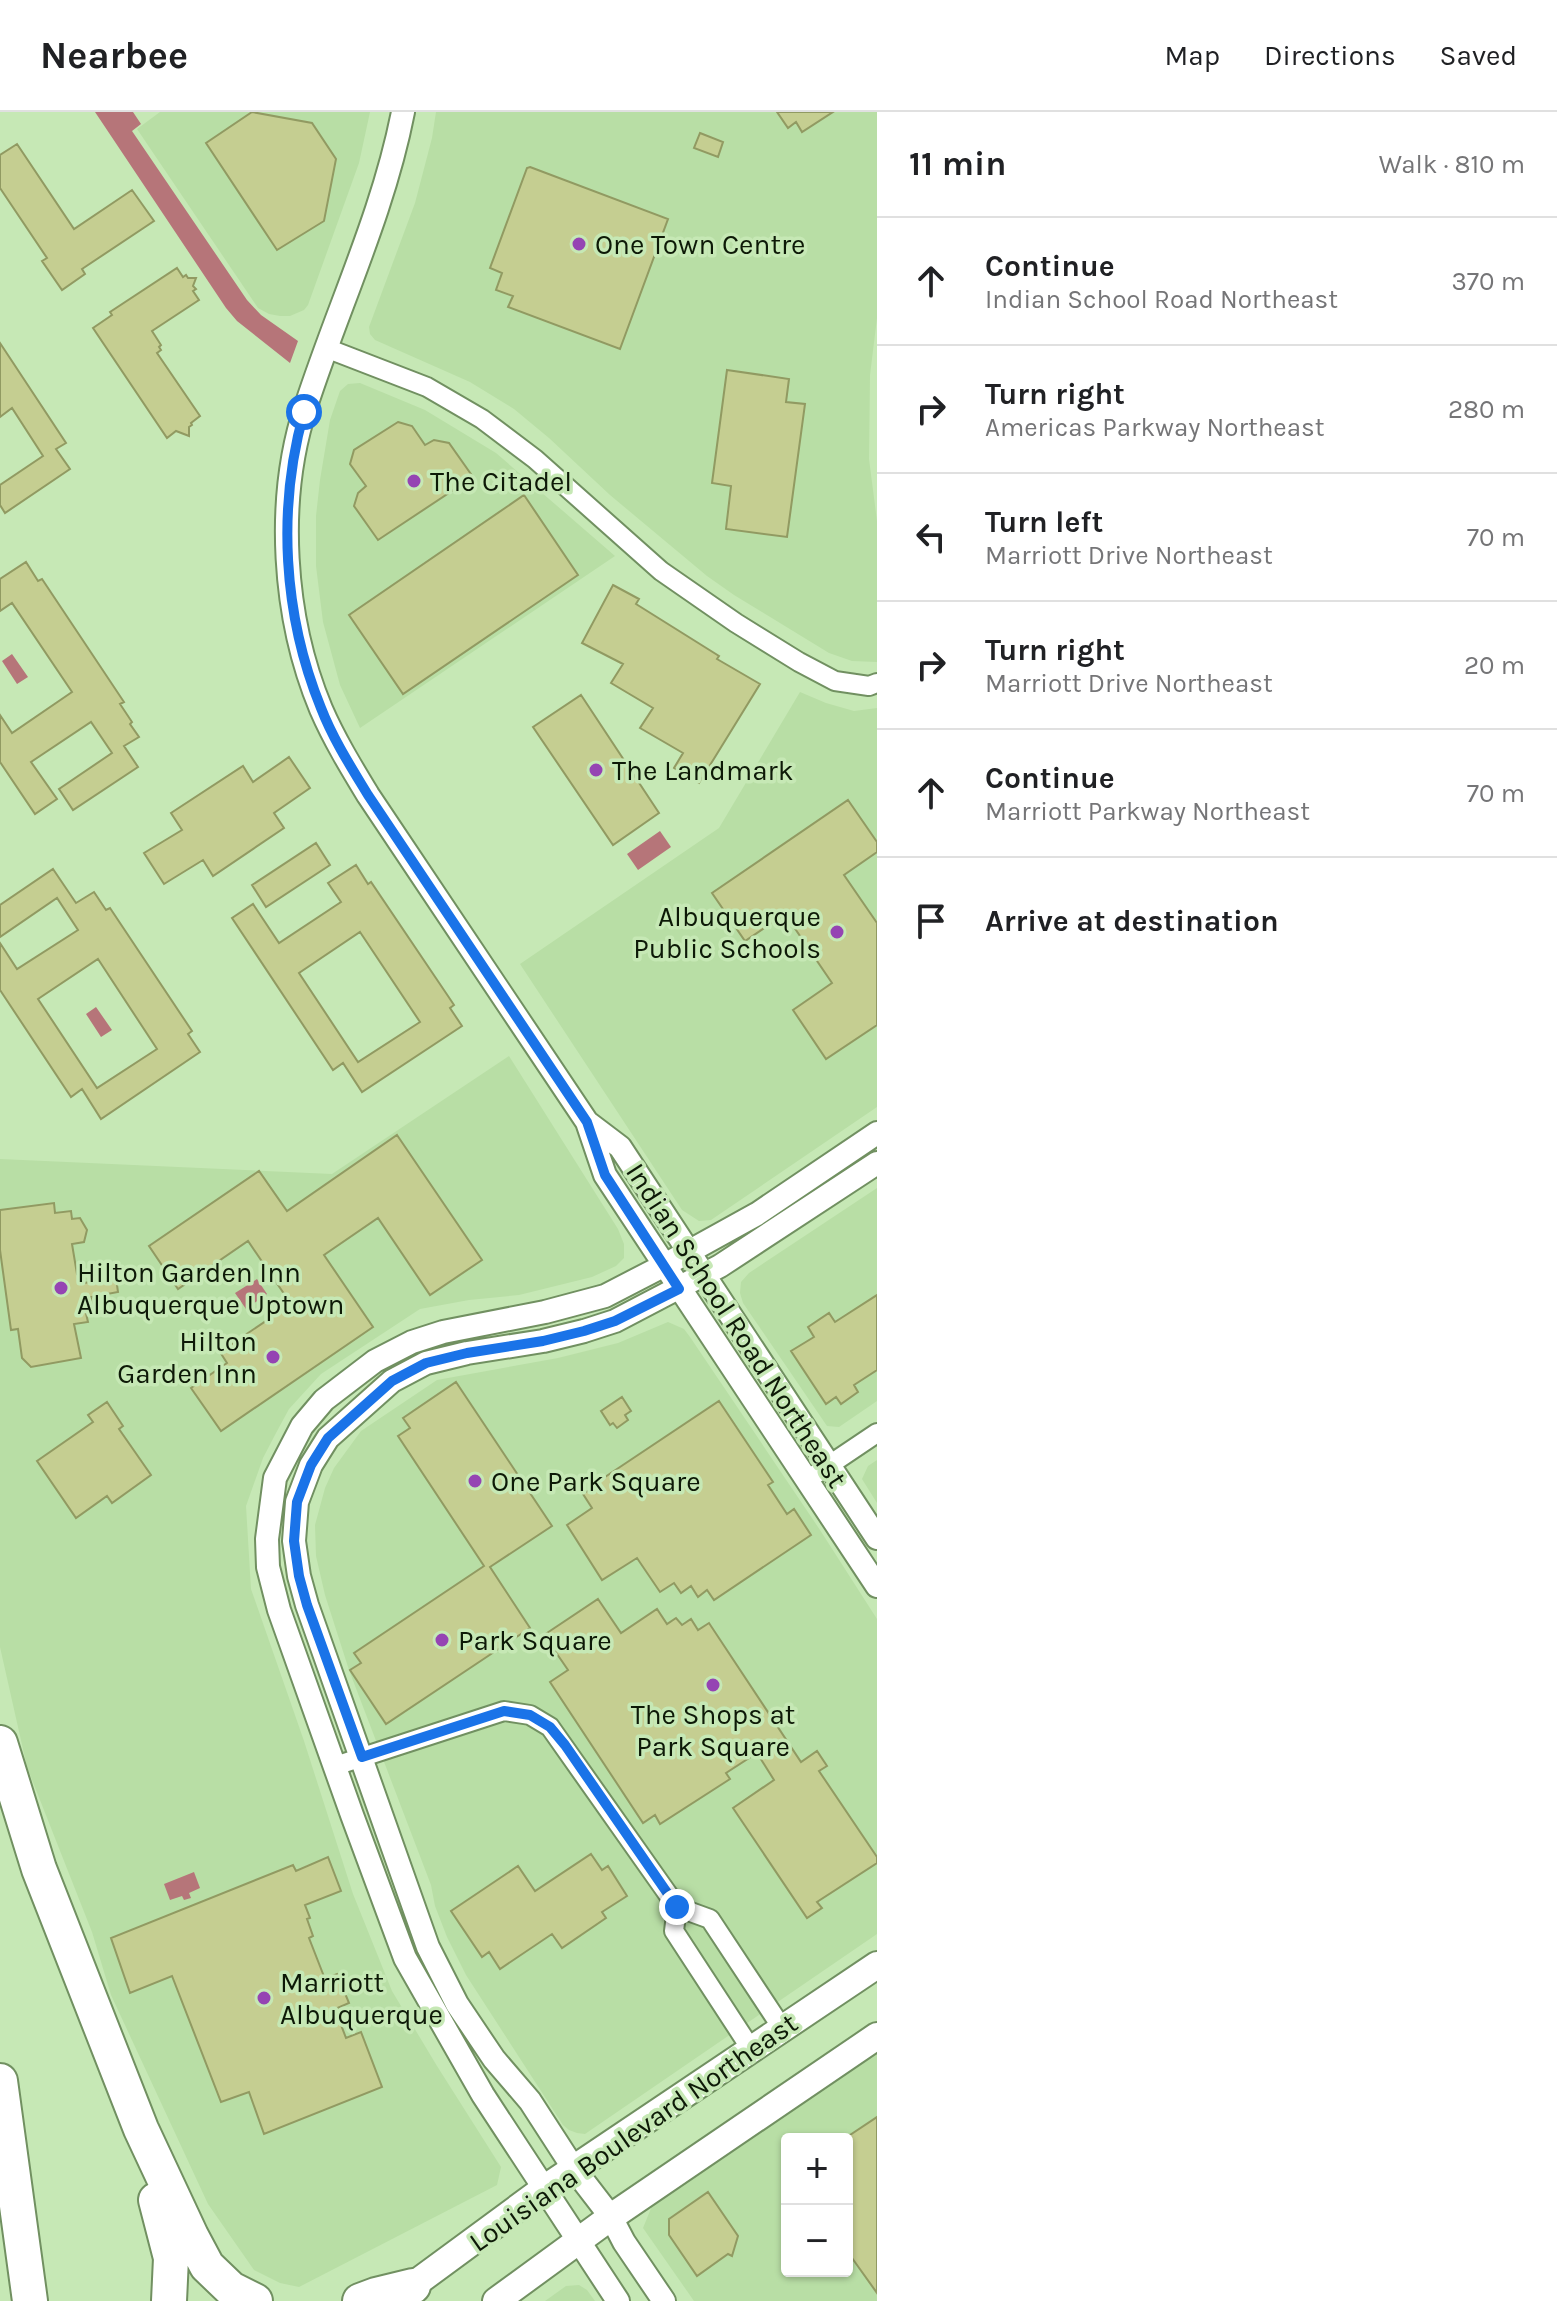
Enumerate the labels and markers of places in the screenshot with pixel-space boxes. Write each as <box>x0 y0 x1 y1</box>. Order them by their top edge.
place label: One Town Centre <box>595 228 805 261</box>
marker: One Town Centre <box>570 235 588 253</box>
place label: The Citadel <box>430 465 572 498</box>
marker: The Citadel <box>405 472 423 490</box>
place label: The Landmark <box>612 754 793 787</box>
marker: The Landmark <box>587 761 605 779</box>
place label: Albuquerque Public Schools <box>633 900 821 965</box>
marker: Albuquerque Public Schools <box>828 923 846 941</box>
place label: Hilton Garden Inn Albuquerque Uptown <box>77 1256 344 1321</box>
marker: Hilton Garden Inn Albuquerque Uptown <box>52 1279 70 1297</box>
place label: Hilton Garden Inn <box>117 1325 257 1390</box>
marker: Hilton Garden Inn <box>264 1348 282 1366</box>
place label: One Park Square <box>491 1465 701 1498</box>
marker: One Park Square <box>466 1472 484 1490</box>
place label: Park Square <box>458 1624 612 1657</box>
marker: Park Square <box>433 1631 451 1649</box>
marker: The Shops at Park Square <box>704 1676 722 1694</box>
place label: The Shops at Park Square <box>631 1698 795 1763</box>
place label: Marriott Albuquerque <box>280 1966 443 2031</box>
marker: Marriott Albuquerque <box>255 1989 273 2007</box>

